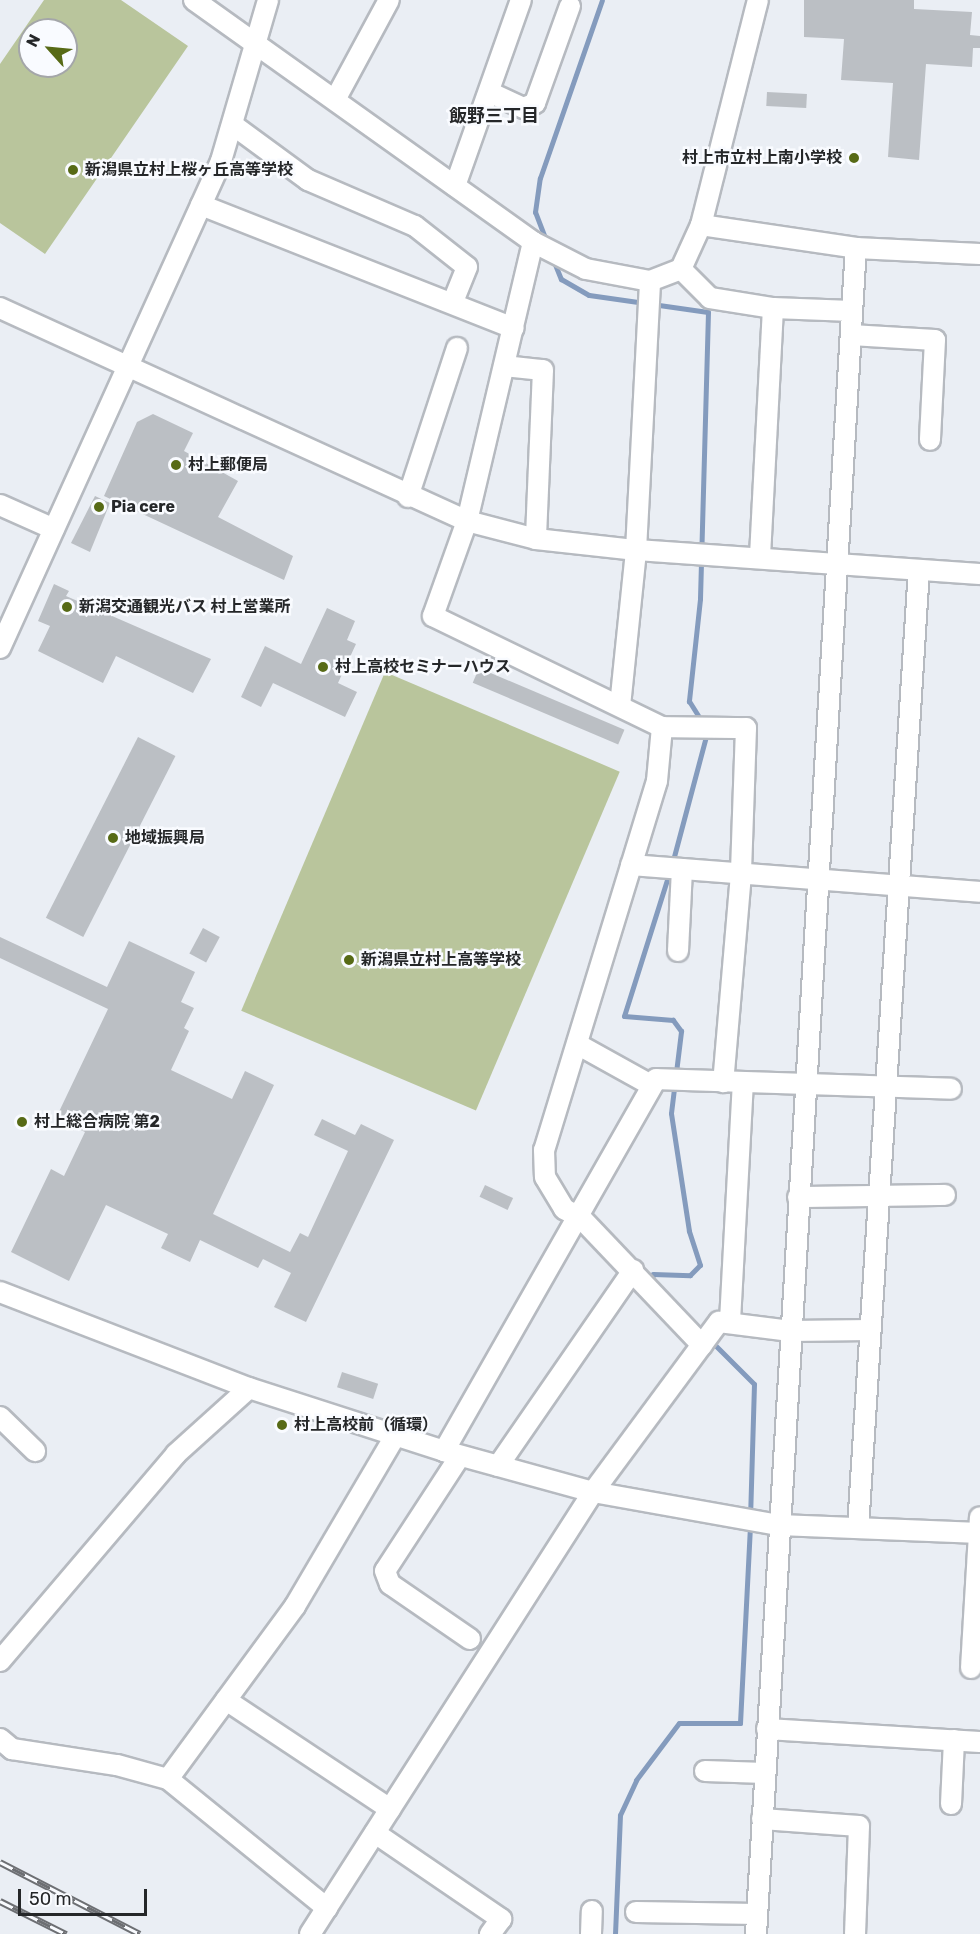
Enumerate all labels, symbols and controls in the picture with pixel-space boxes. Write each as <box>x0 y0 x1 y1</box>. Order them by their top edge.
north arrow <box>18 18 78 78</box>
text: N <box>22 31 44 50</box>
district label: 飯野三丁目 <box>449 105 539 127</box>
place label: 村上市立村上南小学校 <box>682 148 842 168</box>
marker: 村上市立村上南小学校 <box>847 151 861 165</box>
place label: 新潟県立村上桜ヶ丘高等学校 <box>85 160 293 180</box>
marker: 新潟県立村上桜ヶ丘高等学校 <box>66 163 80 177</box>
place label: 村上郵便局 <box>188 455 268 475</box>
marker: 村上郵便局 <box>169 458 183 472</box>
place label: Pia cere <box>111 497 175 517</box>
marker: Pia cere <box>92 500 106 514</box>
place label: 新潟交通観光バス 村上営業所 <box>79 597 290 617</box>
marker: 新潟交通観光バス 村上営業所 <box>60 600 74 614</box>
place label: 村上高校セミナーハウス <box>335 657 511 677</box>
marker: 村上高校セミナーハウス <box>316 660 330 674</box>
place label: 地域振興局 <box>125 828 205 848</box>
marker: 地域振興局 <box>106 831 120 845</box>
place label: 新潟県立村上高等学校 <box>361 950 521 970</box>
marker: 新潟県立村上高等学校 <box>342 953 356 967</box>
place label: 村上総合病院 第2 <box>34 1112 160 1132</box>
marker: 村上総合病院 第2 <box>15 1115 29 1129</box>
place label: 村上高校前（循環） <box>294 1415 438 1435</box>
marker: 村上高校前（循環） <box>275 1418 289 1432</box>
scale bar <box>21 1877 150 1915</box>
text: 50 m <box>29 1888 72 1910</box>

